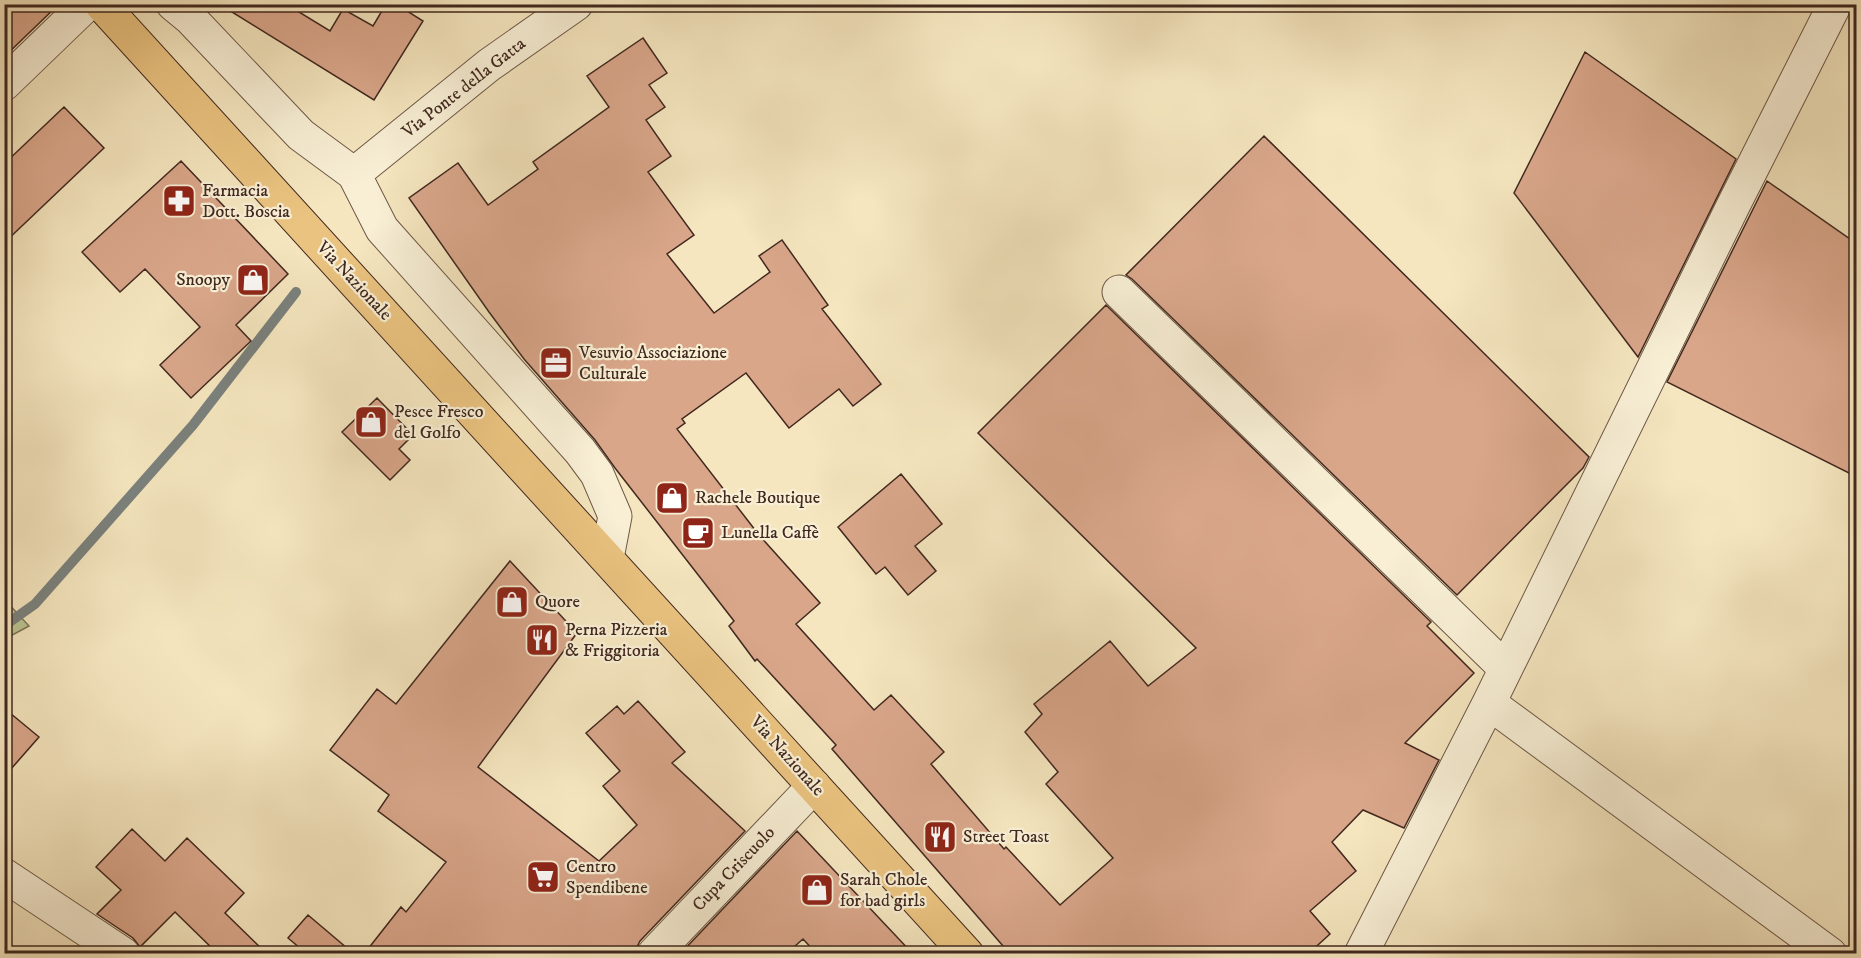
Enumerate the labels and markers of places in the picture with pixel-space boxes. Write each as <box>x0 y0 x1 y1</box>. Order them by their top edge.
place label: Farmacia Dott. Boscia <box>202 180 290 223</box>
pharmacy icon: Farmacia Dott. Boscia <box>161 183 197 219</box>
shop icon: Snoopy <box>235 262 271 298</box>
place label: Snoopy <box>176 269 230 291</box>
place label: Vesuvio Associazione Culturale <box>578 342 727 385</box>
office icon: Vesuvio Associazione Culturale <box>538 345 574 381</box>
place label: Pesce Fresco del Golfo <box>394 401 484 444</box>
shop icon: Pesce Fresco del Golfo <box>353 404 389 440</box>
shop icon: Rachele Boutique <box>654 480 690 516</box>
place label: Rachele Boutique <box>695 487 820 509</box>
cafe icon: Lunella Caffè <box>680 515 716 551</box>
place label: Lunella Caffè <box>721 522 819 544</box>
shop icon: Quore <box>494 584 530 620</box>
place label: Quore <box>535 591 580 613</box>
place label: Perna Pizzeria & Friggitoria <box>565 619 668 662</box>
restaurant icon: Perna Pizzeria & Friggitoria <box>524 622 560 658</box>
restaurant icon: Street Toast <box>922 819 958 855</box>
place label: Street Toast <box>963 826 1050 848</box>
place label: Centro Spendibene <box>566 856 648 899</box>
supermarket icon: Centro Spendibene <box>525 859 561 895</box>
place label: Sarah Chole for bad girls <box>840 869 928 912</box>
shop icon: Sarah Chole for bad girls <box>799 872 835 908</box>

